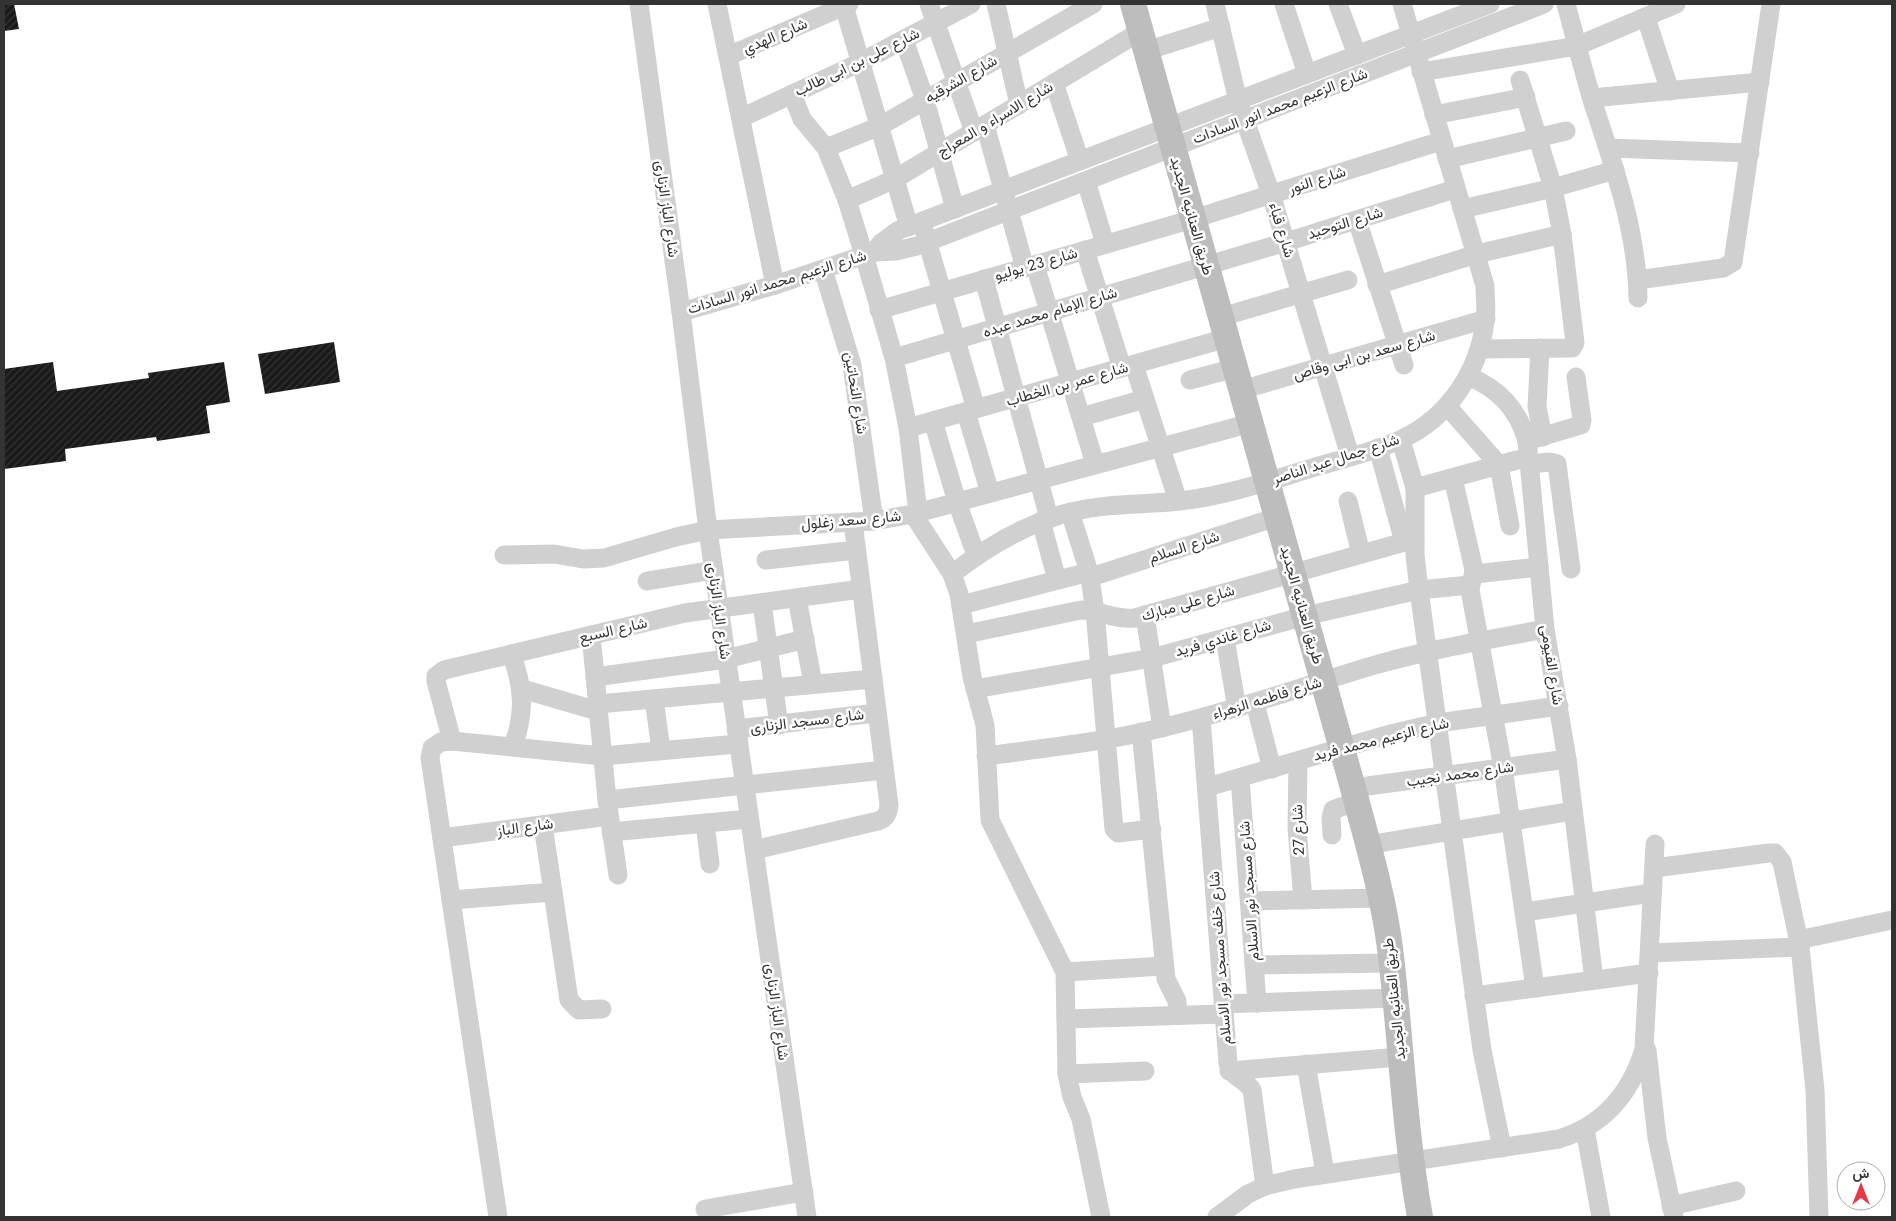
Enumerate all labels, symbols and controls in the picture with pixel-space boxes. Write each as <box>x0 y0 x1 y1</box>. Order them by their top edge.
street label: شارع الهدي <box>739 12 812 61</box>
street label: شارع على بن ابى طالب <box>791 22 923 102</box>
street label: شارع الشرقيه <box>921 49 1001 109</box>
street label: شارع الزعيم محمد انور السادات <box>1189 62 1371 150</box>
street label: شارع الاسراء و المعراج <box>933 76 1057 162</box>
street label: طريق العنانيه الجديد <box>1165 154 1219 278</box>
street label: شارع الباز الزنارى <box>649 159 685 259</box>
street label: شارع النور <box>1284 160 1349 200</box>
street label: شارع قباء <box>1263 200 1301 260</box>
street label: شارع التوحيد <box>1304 201 1386 245</box>
street label: شارع 23 يوليو <box>992 242 1080 286</box>
street label: شارع الزعيم محمد انور السادات <box>685 244 869 320</box>
street label: شارع الإمام محمد عبده <box>980 281 1120 343</box>
street label: شارع سعد بن ابى وقاص <box>1290 324 1438 386</box>
street label: شارع النحاتين <box>839 350 873 436</box>
street label: شارع عمر بن الخطاب <box>1003 356 1131 412</box>
street label: شارع جمال عبد الناصر <box>1269 428 1402 490</box>
street label: شارع سعد زغلول <box>800 505 902 535</box>
street label: شارع السلام <box>1146 525 1222 569</box>
street label: طريق العنانيه الجديد <box>1275 543 1329 667</box>
street label: شارع الباز الزنارى <box>701 561 737 661</box>
street label: شارع على مبارك <box>1139 579 1237 627</box>
street label: شارع السبع <box>577 611 649 649</box>
street label: شارع غاندي فريد <box>1172 614 1274 664</box>
street label: شارع الفيومى <box>1535 623 1569 707</box>
street label: شارع فاطمه الزهراء <box>1210 671 1325 725</box>
street label: شارع مسجد الزنارى <box>749 703 865 739</box>
street label: شارع الزعيم محمد فريد <box>1311 711 1451 766</box>
street label: شارع محمد نجيب <box>1405 756 1515 792</box>
street label: شارع 27 <box>1286 804 1310 856</box>
street label: شارع الباز <box>494 812 555 842</box>
street label: شارع مسجد نور الاسلام <box>1233 820 1265 962</box>
street label: شارع خلف مسجد نور الاسلام <box>1203 870 1237 1045</box>
street label: طريق العنانيه الجديد <box>1377 937 1411 1061</box>
street label: شارع الباز الزنارى <box>759 962 795 1062</box>
north arrow <box>1836 1161 1886 1211</box>
text: ش <box>1853 1163 1870 1183</box>

